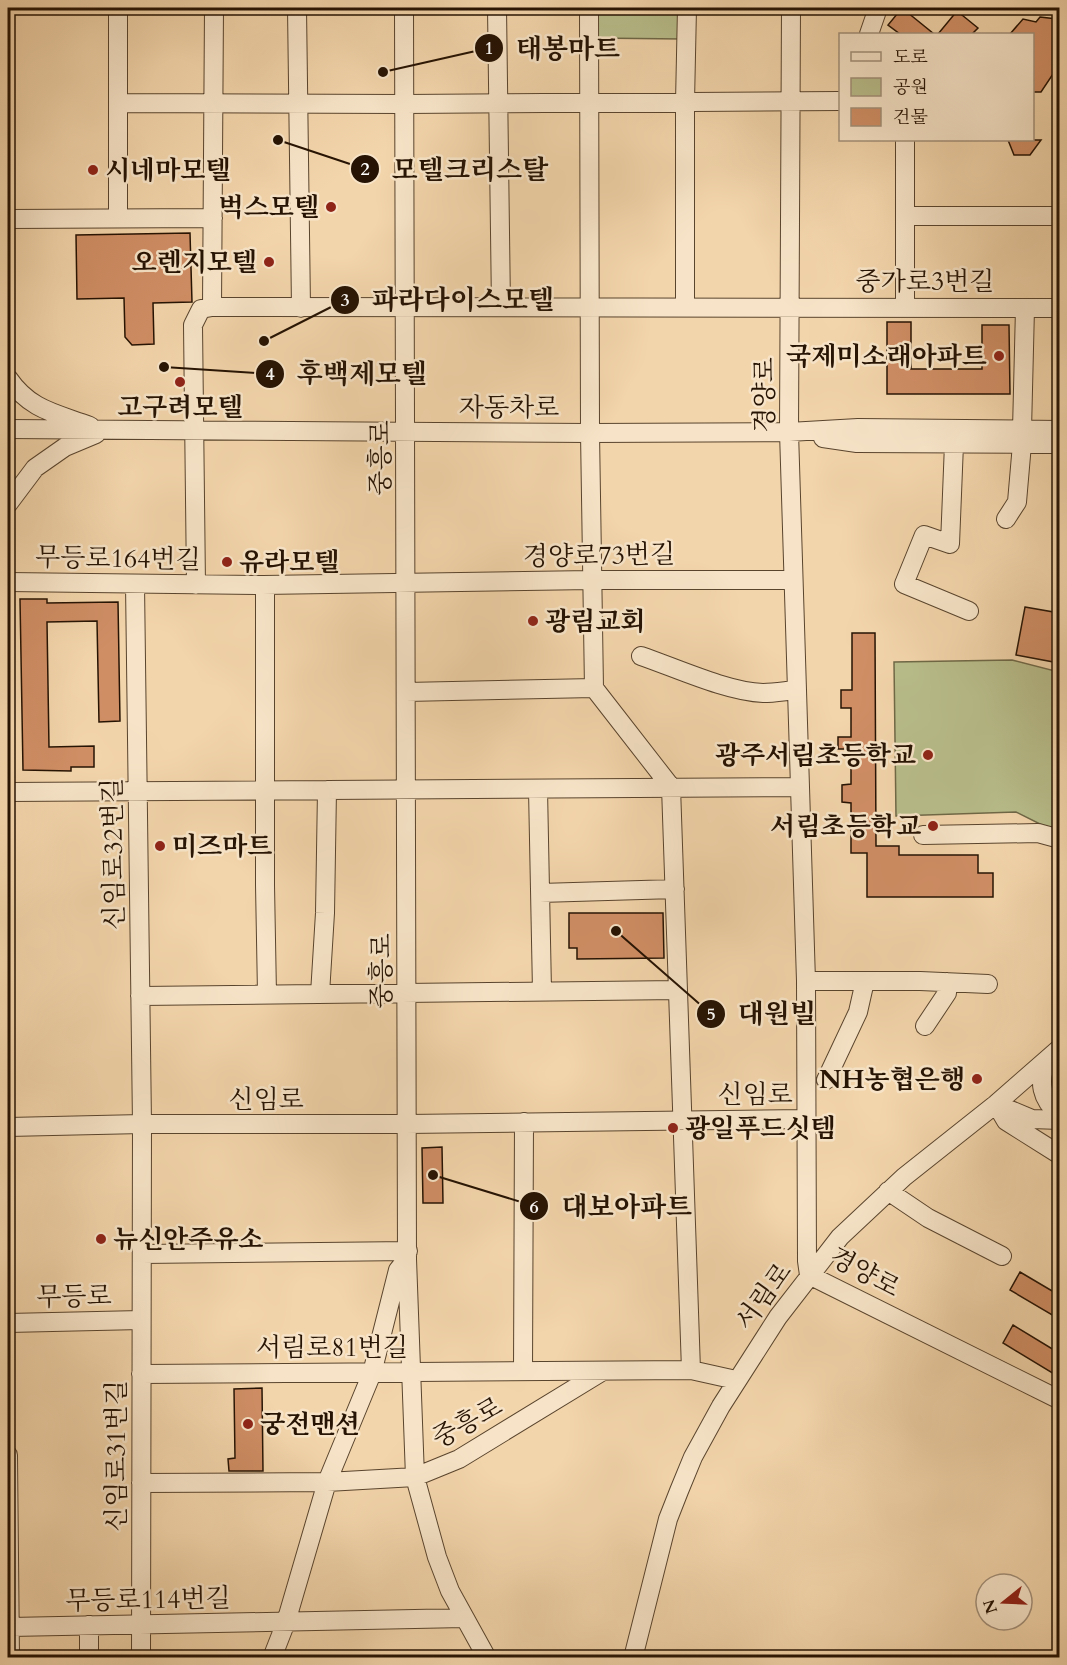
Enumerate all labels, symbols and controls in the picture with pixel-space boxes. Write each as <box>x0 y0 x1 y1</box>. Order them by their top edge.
callout: 태봉마트 <box>474 26 632 71</box>
text: 태봉마트 <box>516 31 620 68</box>
legend <box>839 33 1034 141</box>
text: 1 <box>484 36 494 61</box>
text: 도로 <box>893 45 928 70</box>
text: 공원 <box>893 75 928 100</box>
text: 건물 <box>893 105 928 130</box>
callout: 모텔크리스탈 <box>350 147 560 192</box>
text: 모텔크리스탈 <box>392 152 549 189</box>
place label: 시네마모텔 <box>105 153 231 188</box>
text: 2 <box>360 157 370 182</box>
marker: 시네마모텔 <box>86 163 100 177</box>
place label: 벅스모텔 <box>219 190 319 225</box>
marker: 벅스모텔 <box>324 200 338 214</box>
place label: 오렌지모텔 <box>131 245 257 280</box>
marker: 오렌지모텔 <box>262 255 276 269</box>
street label: 중가로3번길 <box>856 264 994 299</box>
callout: 파라다이스모텔 <box>330 277 567 322</box>
text: 파라다이스모텔 <box>372 282 554 319</box>
text: 3 <box>340 288 350 313</box>
place label: 국제미소래아파트 <box>786 339 987 374</box>
marker: 국제미소래아파트 <box>992 349 1006 363</box>
callout: 후백제모텔 <box>255 351 439 396</box>
text: 후백제모텔 <box>297 356 427 393</box>
street label: 경양로 <box>747 357 782 433</box>
text: 4 <box>265 362 275 387</box>
marker: 고구려모텔 <box>173 375 187 389</box>
place label: 고구려모텔 <box>117 390 243 425</box>
street label: 자동차로 <box>459 390 559 425</box>
street label: 중흥로 <box>363 420 398 496</box>
street label: 경양로73번길 <box>523 537 675 574</box>
street label: 무등로164번길 <box>35 540 201 577</box>
place label: 유라모텔 <box>239 545 339 580</box>
marker: 유라모텔 <box>220 555 234 569</box>
place label: 광림교회 <box>545 604 645 639</box>
marker: 광림교회 <box>526 614 540 628</box>
place label: 광주서림초등학교 <box>715 738 916 773</box>
marker: 광주서림초등학교 <box>921 748 935 762</box>
street label: 신임로32번길 <box>95 778 132 930</box>
place label: 서림초등학교 <box>770 809 921 844</box>
marker: 서림초등학교 <box>926 819 940 833</box>
place label: 미즈마트 <box>172 829 272 864</box>
marker: 미즈마트 <box>153 839 167 853</box>
street label: 중흥로 <box>364 933 399 1009</box>
callout: 대원빌 <box>696 991 829 1036</box>
text: 대원빌 <box>738 996 816 1033</box>
text: 5 <box>706 1002 716 1027</box>
place label: NH농협은행 <box>819 1062 965 1097</box>
marker: NH농협은행 <box>970 1072 984 1086</box>
street label: 신임로 <box>717 1077 793 1112</box>
street label: 신임로 <box>228 1082 304 1117</box>
place label: 광일푸드싯템 <box>685 1111 836 1146</box>
marker: 광일푸드싯템 <box>666 1121 680 1135</box>
callout: 대보아파트 <box>519 1184 704 1229</box>
text: 대보아파트 <box>562 1189 692 1226</box>
text: 6 <box>529 1195 539 1220</box>
place label: 뉴신안주유소 <box>113 1222 264 1257</box>
marker: 뉴신안주유소 <box>94 1232 108 1246</box>
street label: 경양로 <box>823 1239 906 1306</box>
street label: 서림로 <box>727 1256 800 1337</box>
street label: 무등로 <box>36 1278 112 1315</box>
street label: 서림로81번길 <box>256 1330 408 1365</box>
street label: 신임로31번길 <box>99 1380 134 1532</box>
street label: 중흥로 <box>426 1389 509 1456</box>
place label: 궁전맨션 <box>260 1407 360 1442</box>
marker: 궁전맨션 <box>241 1417 255 1431</box>
north arrow <box>974 1572 1034 1632</box>
street label: 무등로114번길 <box>65 1581 231 1618</box>
text: N <box>978 1596 1003 1616</box>

